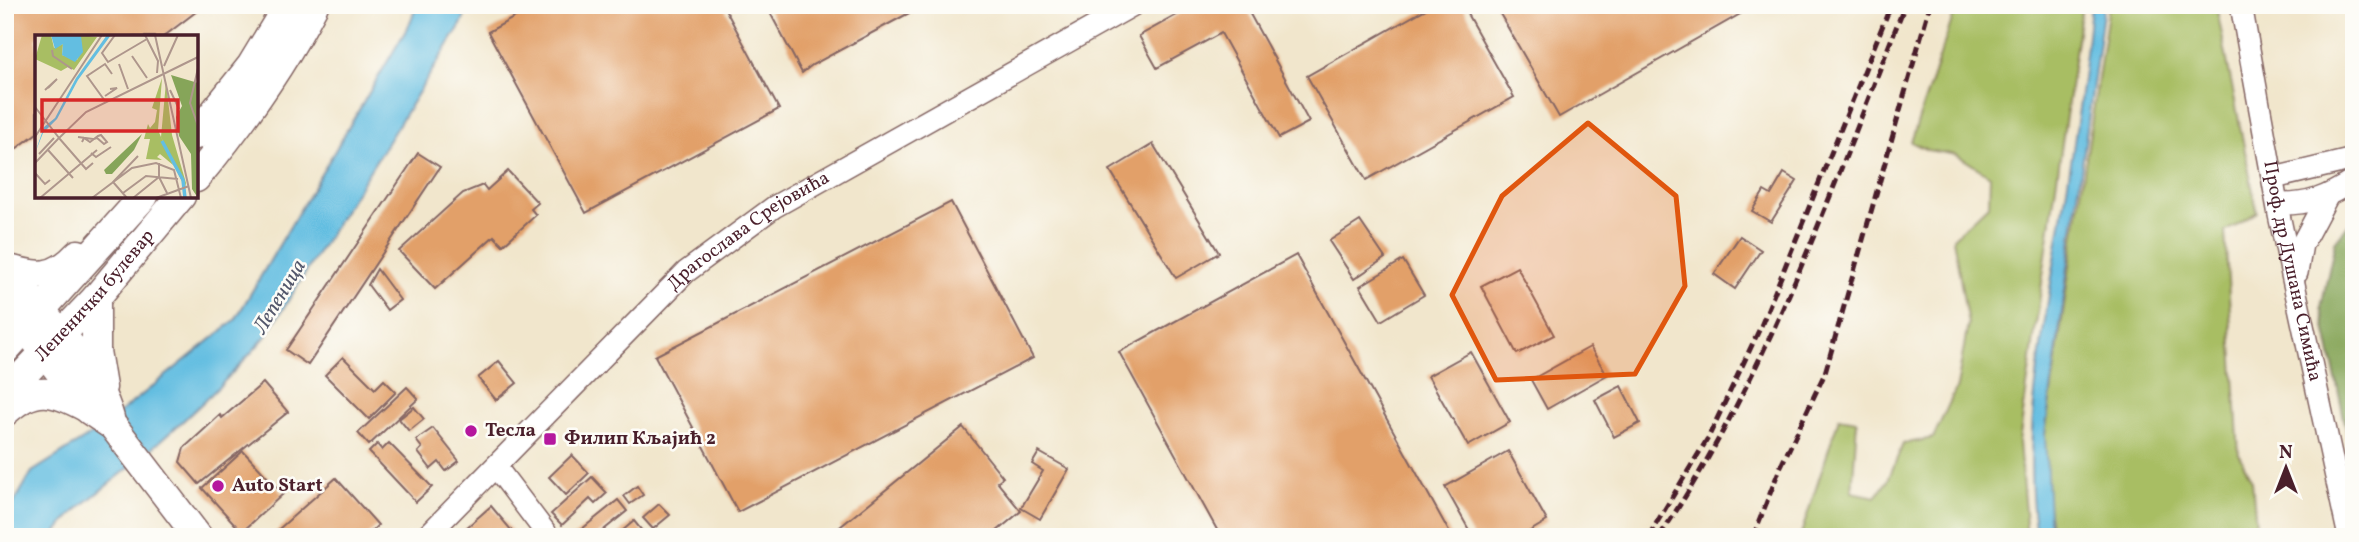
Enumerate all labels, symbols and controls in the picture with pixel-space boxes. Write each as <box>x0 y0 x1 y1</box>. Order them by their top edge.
inset map <box>35 35 198 198</box>
street label: Проф. др Душана Симића <box>2256 159 2328 384</box>
street label: Драгослава Срејовића <box>661 165 834 297</box>
street label: Лепенички булевар <box>29 224 161 368</box>
water label: Лепеница <box>246 254 314 340</box>
place label: Тесла <box>485 418 536 444</box>
marker: Тесла <box>463 423 479 439</box>
place label: Филип Кљајић 2 <box>564 426 716 452</box>
marker: Филип Кљајић 2 <box>542 431 558 447</box>
north arrow <box>2250 434 2320 504</box>
text: N <box>2279 440 2293 466</box>
place label: Auto Start <box>232 473 323 499</box>
marker: Auto Start <box>210 478 226 494</box>

